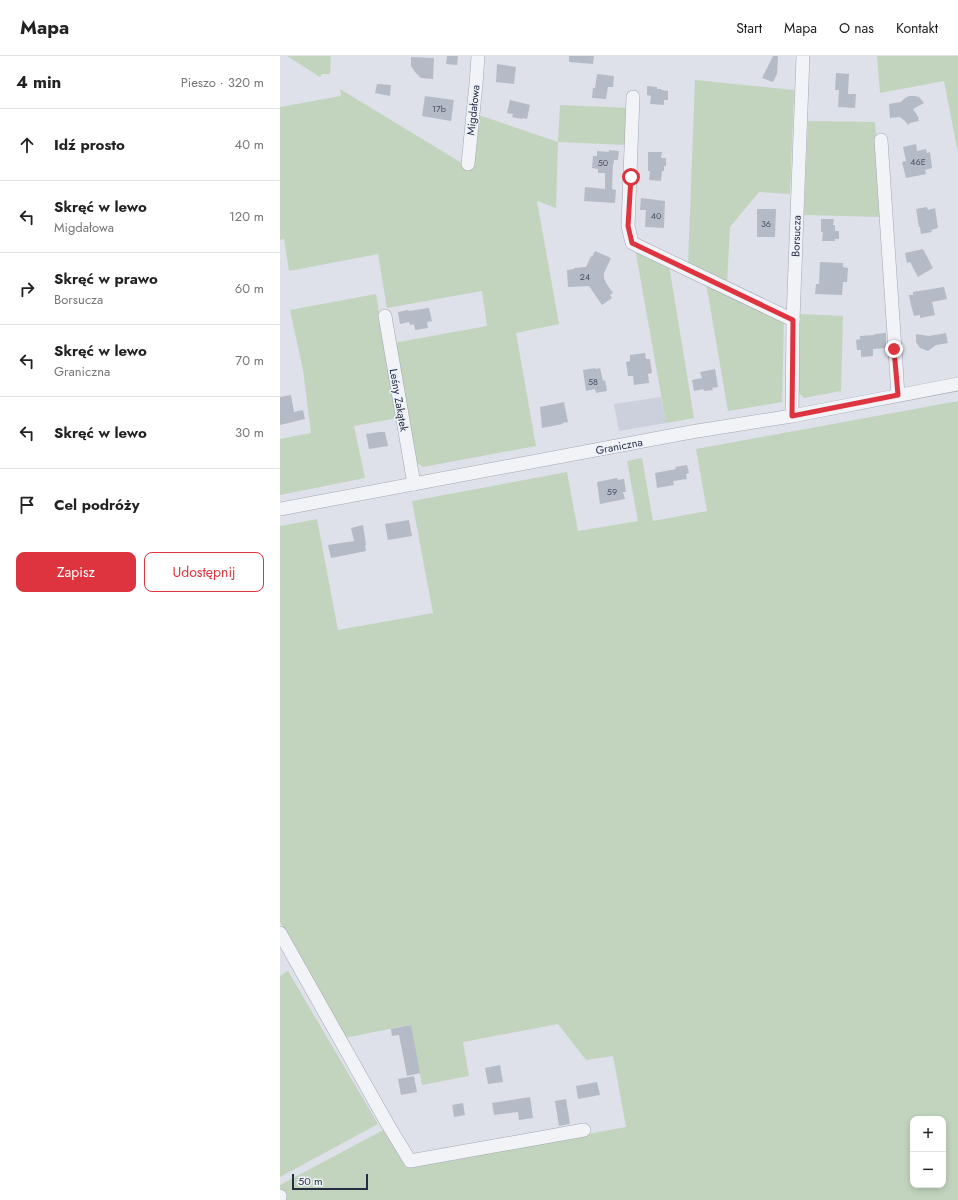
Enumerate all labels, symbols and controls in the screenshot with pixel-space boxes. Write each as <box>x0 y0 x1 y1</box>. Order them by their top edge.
text: Mapa <box>20 14 69 41</box>
text: Start <box>736 18 762 38</box>
text: Mapa <box>784 18 817 38</box>
text: O nas <box>839 18 874 38</box>
text: Kontakt <box>896 18 938 38</box>
text: 4 min <box>16 70 61 94</box>
text: Pieszo · 320 m <box>181 73 264 92</box>
street label: Migdałowa <box>462 84 484 136</box>
house number: 17b <box>432 102 446 115</box>
icon: ahead <box>16 134 38 156</box>
text: Idź prosto <box>54 134 125 156</box>
text: 40 m <box>235 135 264 154</box>
house number: 46E <box>910 155 926 168</box>
house number: 50 <box>598 156 609 169</box>
route start <box>622 168 640 186</box>
text: Skręć w lewo <box>54 196 147 218</box>
icon: left <box>16 206 38 228</box>
text: 120 m <box>229 207 264 226</box>
house number: 40 <box>651 209 662 222</box>
street label: Borsucza <box>787 215 805 257</box>
house number: 36 <box>761 217 771 230</box>
text: Migdałowa <box>54 218 114 237</box>
text: Skręć w prawo <box>54 268 158 290</box>
house number: 24 <box>580 270 590 283</box>
icon: right <box>16 278 38 300</box>
text: 60 m <box>235 279 264 298</box>
text: Borsucza <box>54 290 103 309</box>
text: Skręć w lewo <box>54 340 147 362</box>
route end <box>885 340 903 358</box>
icon: left <box>16 350 38 372</box>
text: 70 m <box>235 351 264 370</box>
text: Graniczna <box>54 362 110 381</box>
street label: Leśny Zakątek <box>386 367 412 433</box>
house number: 58 <box>588 375 598 388</box>
icon: left <box>16 422 38 444</box>
text: Skręć w lewo <box>54 422 147 444</box>
text: 30 m <box>235 423 264 442</box>
street label: Graniczna <box>594 434 644 458</box>
house number: 59 <box>607 485 617 498</box>
icon: arrive <box>16 494 38 516</box>
text: Cel podróży <box>54 494 139 516</box>
button: Zapisz <box>16 552 136 592</box>
button: Udostępnij <box>144 552 264 592</box>
map controls <box>910 1116 946 1188</box>
button: + <box>910 1116 946 1152</box>
button: − <box>910 1152 946 1188</box>
scale bar <box>292 1172 368 1191</box>
text: 50 m <box>298 1173 323 1189</box>

